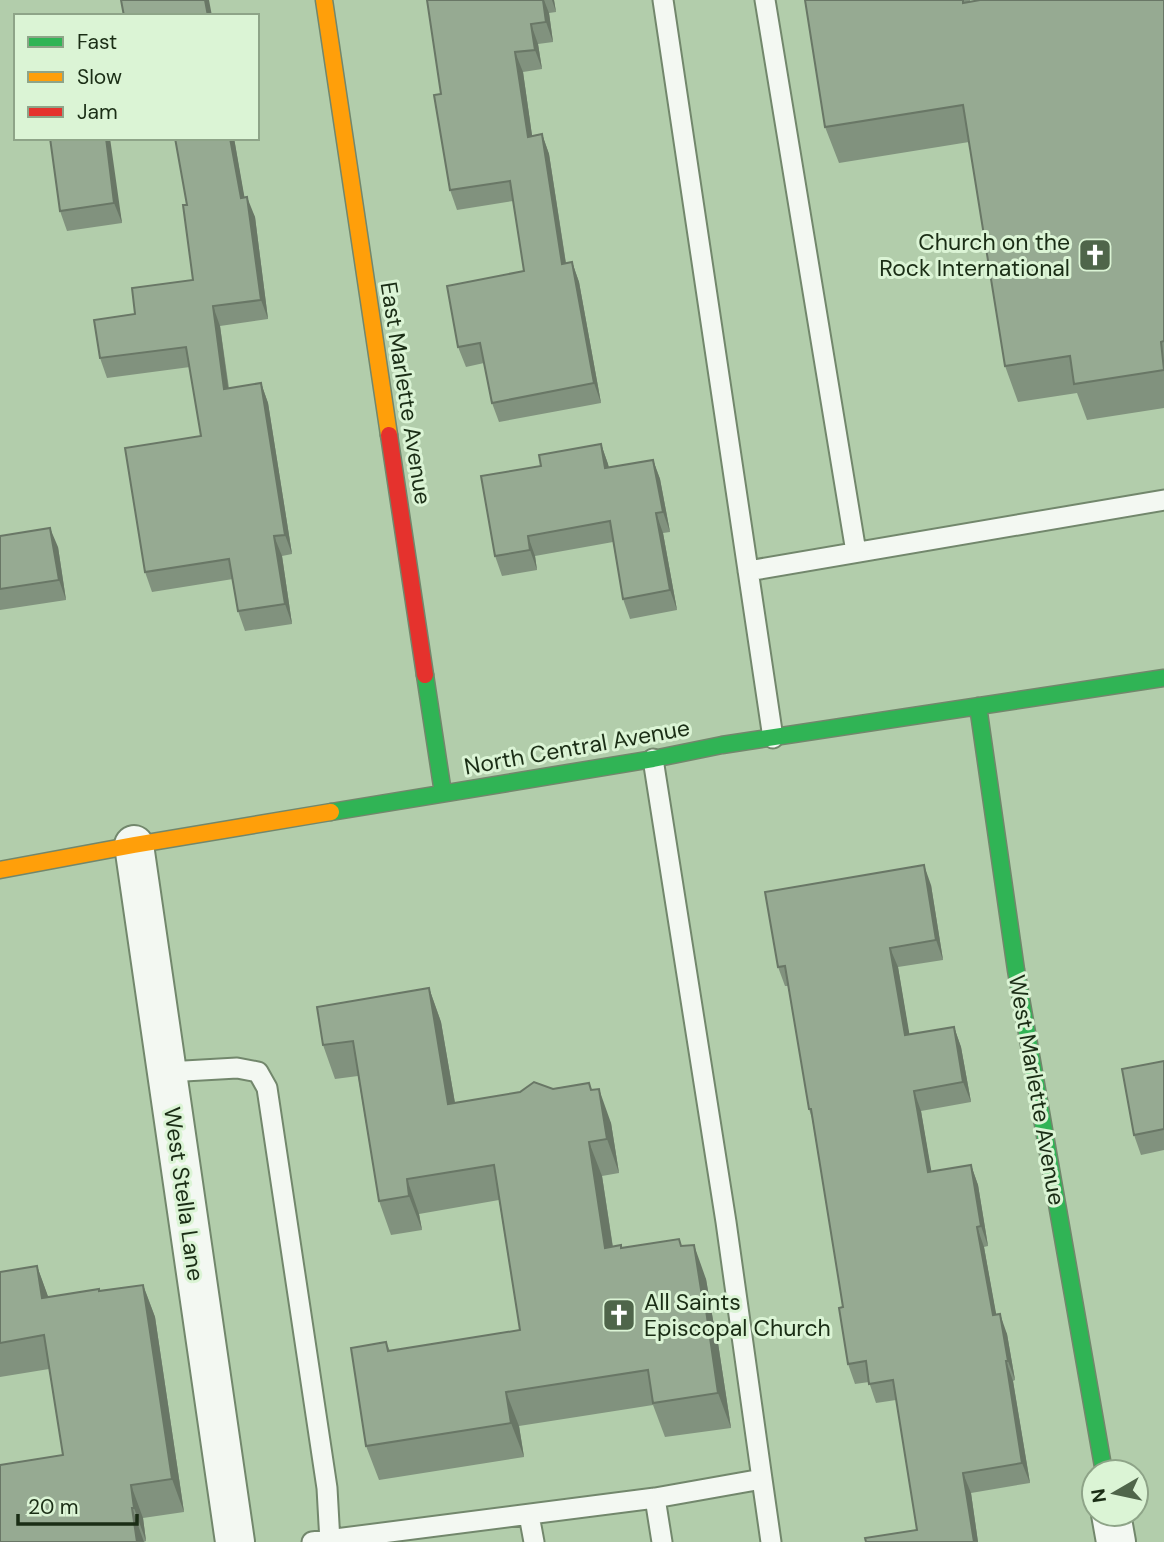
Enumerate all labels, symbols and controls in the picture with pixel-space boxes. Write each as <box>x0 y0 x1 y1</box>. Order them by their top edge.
legend <box>14 14 259 140</box>
text: Fast <box>77 28 117 56</box>
text: Slow <box>77 63 122 91</box>
text: Jam <box>77 98 118 126</box>
place label: Church on the Rock International <box>879 227 1070 283</box>
church icon: Church on the Rock International <box>1076 236 1114 274</box>
street label: East Marlette Avenue <box>374 280 438 506</box>
street label: North Central Avenue <box>462 712 692 782</box>
street label: West Marlette Avenue <box>1002 972 1072 1208</box>
street label: West Stella Lane <box>157 1105 211 1283</box>
place label: All Saints Episcopal Church <box>644 1287 831 1343</box>
church icon: All Saints Episcopal Church <box>600 1296 638 1334</box>
north arrow <box>1080 1458 1150 1528</box>
scale bar <box>18 1482 136 1526</box>
text: N <box>1085 1487 1112 1504</box>
text: 20 m <box>28 1493 79 1521</box>

